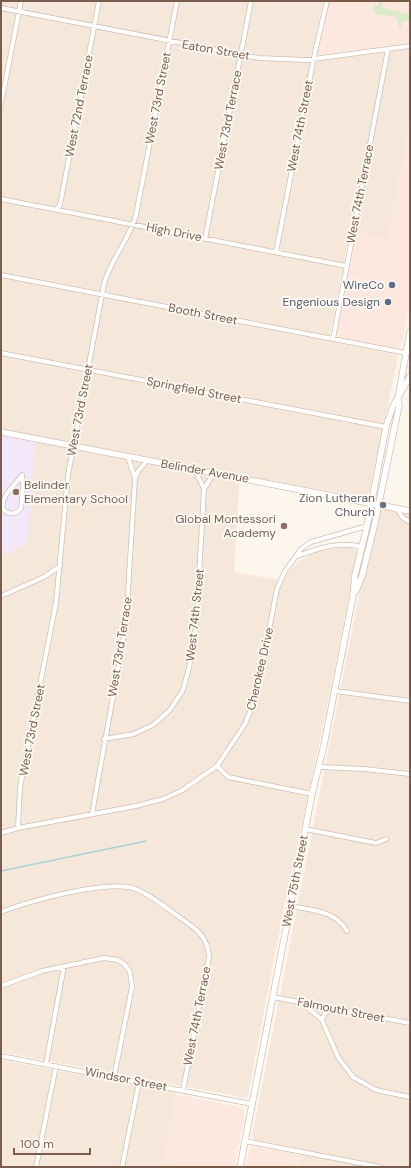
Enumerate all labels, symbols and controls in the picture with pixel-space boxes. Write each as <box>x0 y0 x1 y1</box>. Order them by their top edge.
street label: Eaton Street <box>181 36 252 64</box>
street label: West 73rd Street <box>141 50 175 145</box>
street label: West 72nd Terrace <box>61 53 97 158</box>
street label: West 73rd Terrace <box>210 69 246 171</box>
street label: West 74th Street <box>283 78 317 173</box>
street label: West 74th Terrace <box>343 143 378 245</box>
street label: High Drive <box>145 219 203 245</box>
place label: WireCo <box>343 277 384 293</box>
marker: WireCo <box>387 280 397 290</box>
place label: Engenious Design <box>283 294 380 310</box>
marker: Engenious Design <box>383 297 393 307</box>
street label: Booth Street <box>167 299 239 329</box>
street label: West 73rd Street <box>63 362 97 457</box>
street label: Springfield Street <box>145 373 243 407</box>
street label: Belinder Avenue <box>160 455 251 487</box>
place label: Belinder Elementary School <box>24 477 128 507</box>
marker: Belinder Elementary School <box>11 487 21 497</box>
place label: Zion Lutheran Church <box>299 490 375 520</box>
marker: Zion Lutheran Church <box>378 500 388 510</box>
place label: Global Montessori Academy <box>175 511 276 541</box>
marker: Global Montessori Academy <box>279 521 289 531</box>
street label: West 74th Street <box>182 567 208 662</box>
street label: West 73rd Terrace <box>104 596 136 698</box>
street label: Cherokee Drive <box>243 626 277 712</box>
street label: West 73rd Street <box>15 682 49 777</box>
street label: West 75th Street <box>278 833 312 929</box>
street label: West 74th Terrace <box>180 965 215 1067</box>
street label: Falmouth Street <box>296 994 386 1026</box>
street label: Windsor Street <box>83 1063 169 1095</box>
scale bar <box>14 1130 90 1156</box>
text: 100 m <box>20 1136 54 1152</box>

